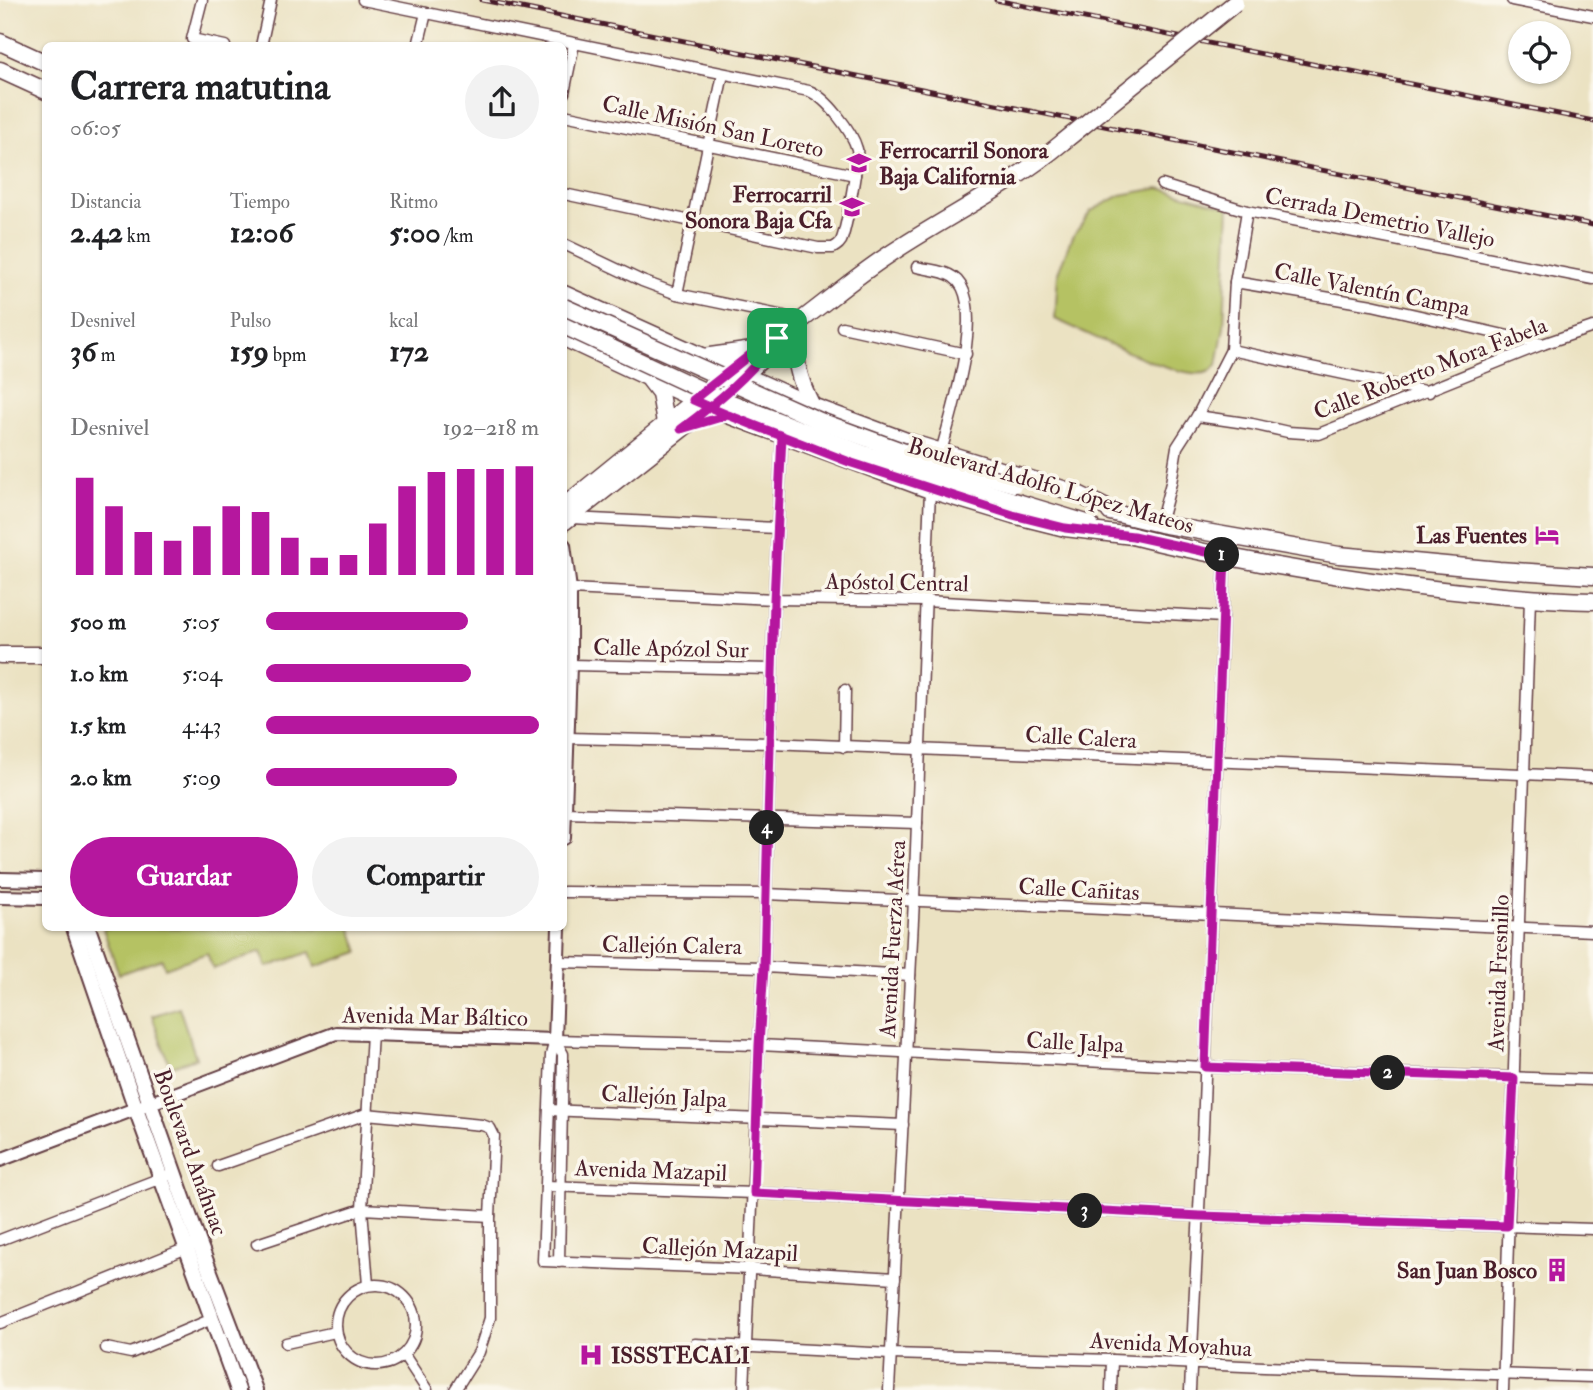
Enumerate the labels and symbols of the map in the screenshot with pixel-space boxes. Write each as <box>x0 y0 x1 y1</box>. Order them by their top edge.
street label: Calle Misión San Loreto <box>599 89 826 164</box>
place label: Ferrocarril Sonora Baja California <box>879 136 1050 191</box>
school or university icon: Ferrocarril Sonora Baja California <box>845 149 873 177</box>
place label: Ferrocarril Sonora Baja Cfa <box>685 180 834 235</box>
street label: Cerrada Demetrio Vallejo <box>1262 181 1497 254</box>
school or university icon: Ferrocarril Sonora Baja Cfa <box>838 193 866 221</box>
street label: Calle Valentín Campa <box>1271 256 1473 324</box>
pin <box>747 308 807 368</box>
street label: Calle Roberto Mora Fabela <box>1309 310 1551 426</box>
street label: Boulevard Adolfo López Mateos <box>904 431 1197 541</box>
place label: Las Fuentes <box>1416 521 1527 550</box>
hotel icon: Las Fuentes <box>1533 521 1561 549</box>
pin: 1 <box>1204 538 1240 572</box>
street label: Apóstol Central <box>824 567 969 599</box>
street label: Calle Apózol Sur <box>593 633 749 665</box>
street label: Calle Calera <box>1024 720 1138 755</box>
pin: 4 <box>750 810 784 846</box>
street label: Avenida Fuerza Aérea <box>873 839 912 1040</box>
street label: Calle Cañitas <box>1018 872 1140 907</box>
street label: Avenida Fresnillo <box>1481 894 1516 1053</box>
street label: Callejón Calera <box>602 930 743 961</box>
street label: Avenida Mar Báltico <box>341 1000 528 1033</box>
street label: Calle Jalpa <box>1025 1025 1125 1061</box>
pin: 2 <box>1370 1056 1406 1090</box>
street label: Boulevard Anáhuac <box>147 1065 234 1240</box>
street label: Callejón Jalpa <box>600 1079 728 1115</box>
street label: Avenida Mazapil <box>573 1153 728 1189</box>
pin: 3 <box>1068 1194 1102 1228</box>
street label: Callejón Mazapil <box>641 1231 799 1269</box>
place label: San Juan Bosco <box>1397 1256 1537 1286</box>
building icon: San Juan Bosco <box>1543 1256 1571 1284</box>
street label: Avenida Moyahua <box>1088 1326 1253 1363</box>
hospital icon: ISSSTECALI <box>577 1341 605 1369</box>
place label: ISSSTECALI <box>611 1341 750 1370</box>

